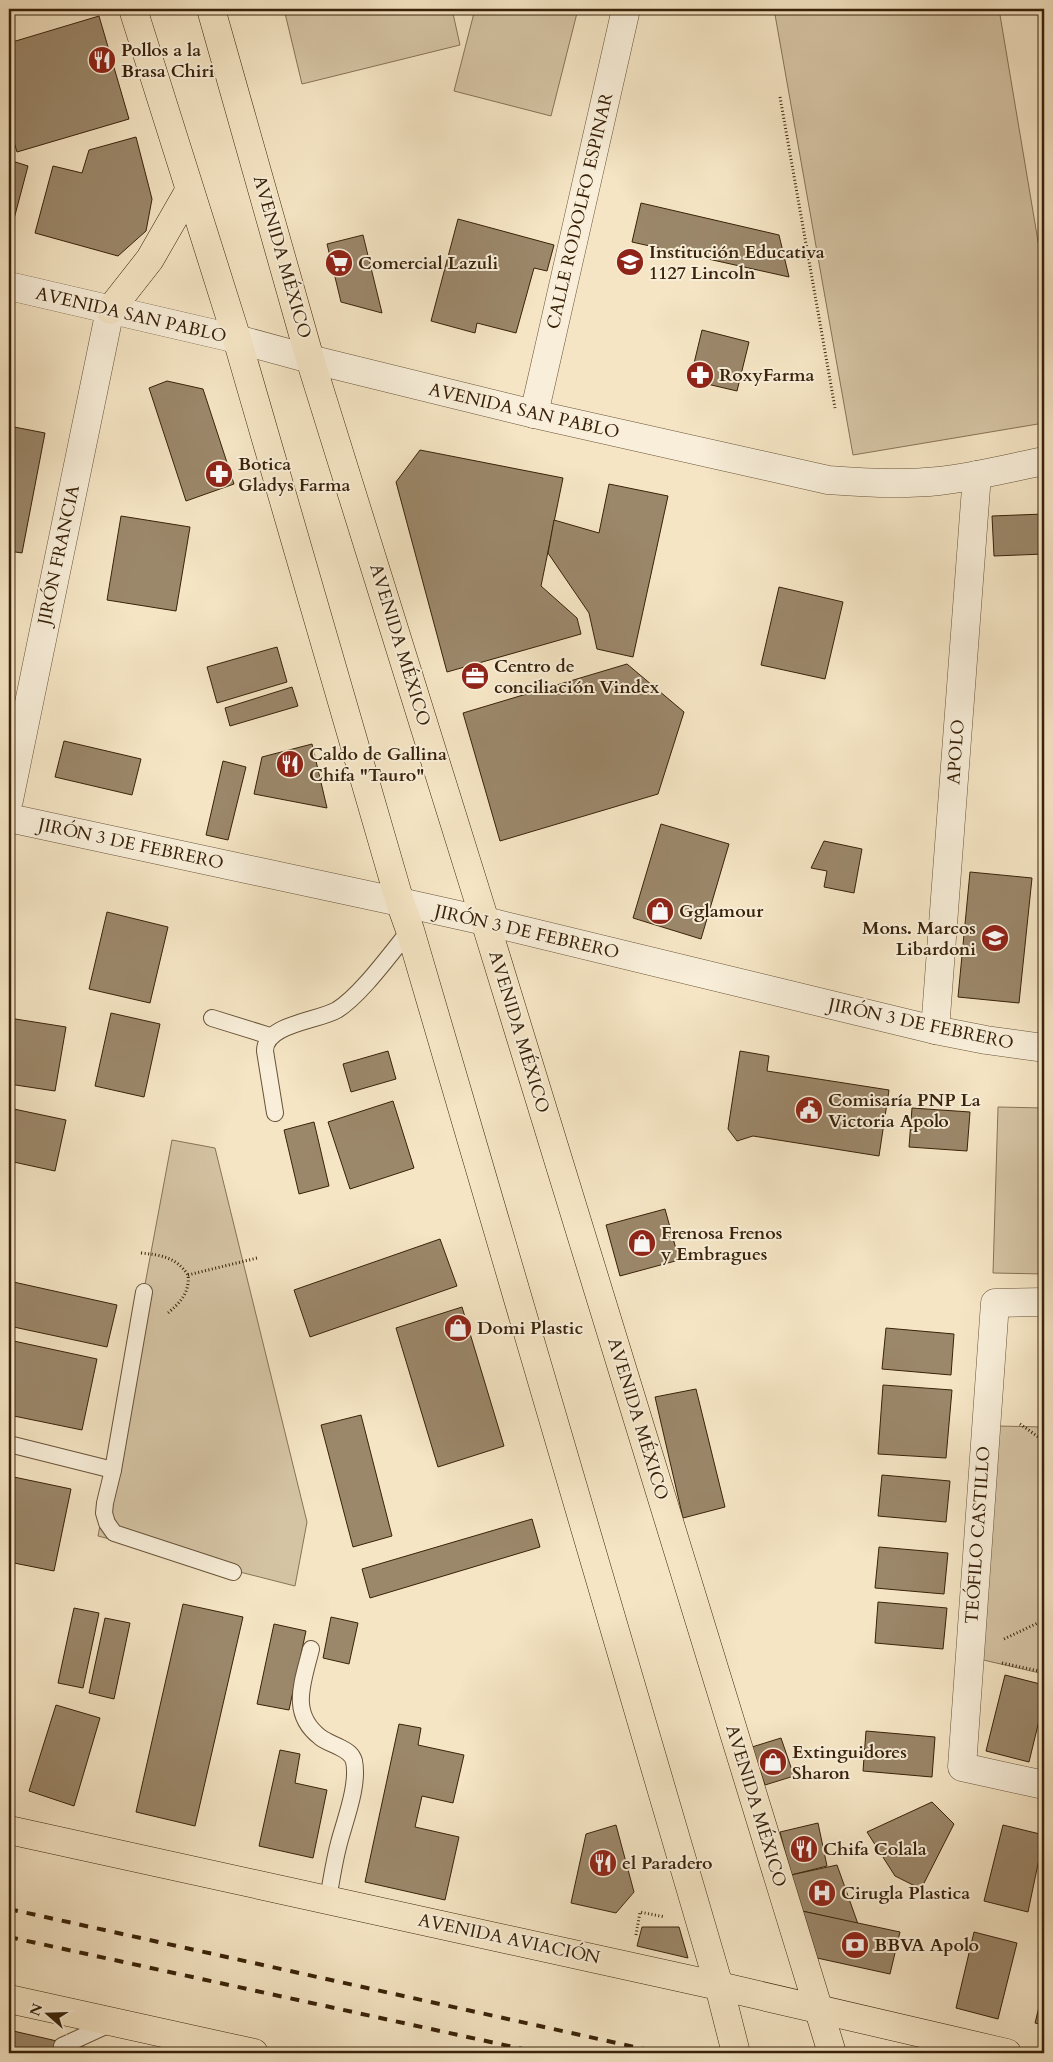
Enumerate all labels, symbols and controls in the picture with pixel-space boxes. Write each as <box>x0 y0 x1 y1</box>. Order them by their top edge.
place label: Pollos a la Brasa Chiri <box>121 38 215 84</box>
restaurant icon: Pollos a la Brasa Chiri <box>87 45 117 75</box>
street label: CALLE RODOLFO ESPINAR <box>541 90 619 332</box>
street label: AVENIDA MÉXICO <box>247 173 317 341</box>
place label: Institución Educativa 1127 Lincoln <box>649 240 825 286</box>
school or university icon: Institución Educativa 1127 Lincoln <box>615 247 645 277</box>
supermarket icon: Comercial Lazuli <box>324 248 354 278</box>
place label: Comercial Lazuli <box>358 251 499 276</box>
street label: AVENIDA SAN PABLO <box>33 281 229 349</box>
pharmacy icon: RoxyFarma <box>685 360 715 390</box>
place label: RoxyFarma <box>719 363 815 388</box>
street label: AVENIDA SAN PABLO <box>426 377 622 445</box>
place label: Botica Gladys Farma <box>238 452 351 498</box>
pharmacy icon: Botica Gladys Farma <box>204 459 234 489</box>
street label: JIRÓN FRANCIA <box>31 483 86 630</box>
street label: AVENIDA MÉXICO <box>363 561 437 729</box>
place label: Centro de conciliación Vindex <box>494 654 660 700</box>
office icon: Centro de conciliación Vindex <box>460 661 490 691</box>
street label: APOLO <box>941 718 971 786</box>
place label: Caldo de Gallina Chifa "Tauro" <box>309 742 447 788</box>
restaurant icon: Caldo de Gallina Chifa "Tauro" <box>275 749 305 779</box>
street label: JIRÓN 3 DE FEBRERO <box>33 812 226 876</box>
shop icon: Gglamour <box>645 896 675 926</box>
street label: JIRÓN 3 DE FEBRERO <box>429 898 622 965</box>
place label: Gglamour <box>679 899 764 924</box>
place label: Mons. Marcos Libardoni <box>862 916 976 962</box>
school or university icon: Mons. Marcos Libardoni <box>980 923 1010 953</box>
street label: AVENIDA MÉXICO <box>482 948 556 1116</box>
street label: JIRÓN 3 DE FEBRERO <box>823 992 1016 1056</box>
place label: Comisaría PNP La Victoria Apolo <box>828 1088 981 1134</box>
public building icon: Comisaría PNP La Victoria Apolo <box>794 1095 824 1125</box>
place label: Frenosa Frenos y Embragues <box>660 1221 782 1267</box>
shop icon: Frenosa Frenos y Embragues <box>627 1228 657 1258</box>
shop icon: Domi Plastic <box>443 1313 473 1343</box>
place label: Domi Plastic <box>477 1316 583 1341</box>
street label: AVENIDA MÉXICO <box>601 1335 675 1503</box>
street label: TEÓFILO CASTILLO <box>959 1445 997 1625</box>
street label: AVENIDA MÉXICO <box>719 1722 793 1890</box>
place label: Extinguidores Sharon <box>792 1740 907 1786</box>
shop icon: Extinguidores Sharon <box>758 1747 788 1777</box>
restaurant icon: Chifa Colala <box>789 1834 819 1864</box>
place label: Chifa Colala <box>823 1837 927 1862</box>
restaurant icon: el Paradero <box>588 1848 618 1878</box>
place label: el Paradero <box>622 1851 713 1876</box>
hospital icon: Cirugla Plastica <box>807 1878 837 1908</box>
place label: Cirugla Plastica <box>841 1881 970 1906</box>
street label: AVENIDA AVIACIÓN <box>416 1908 603 1971</box>
bank icon: BBVA Apolo <box>840 1930 870 1960</box>
place label: BBVA Apolo <box>874 1933 979 1958</box>
north arrow <box>22 1990 72 2040</box>
text: N <box>25 2001 47 2019</box>

